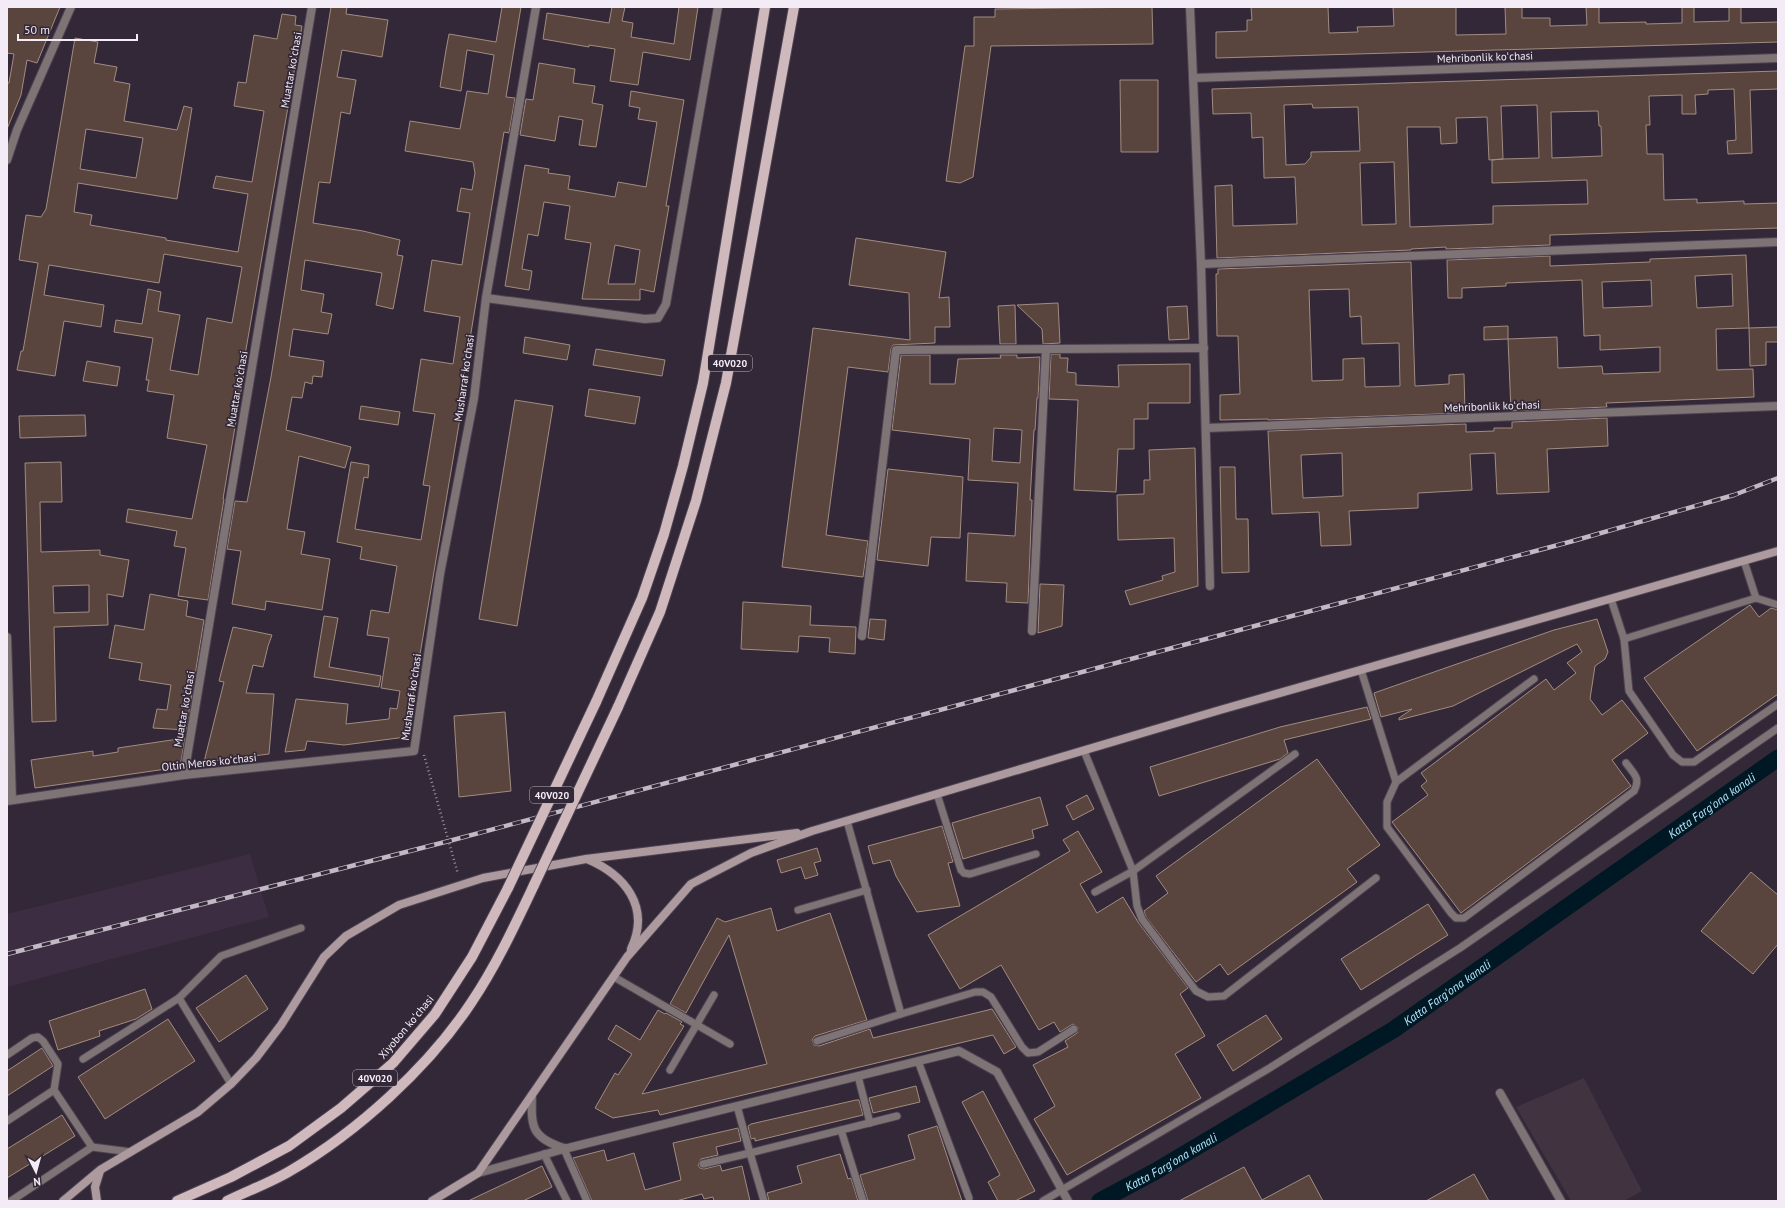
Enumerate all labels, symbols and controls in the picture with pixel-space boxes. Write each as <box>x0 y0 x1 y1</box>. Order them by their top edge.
scale bar <box>18 16 137 42</box>
text: 50 m <box>24 22 50 37</box>
street label: Muattar koʻchasi <box>277 31 305 109</box>
street label: Mehribonlik koʻchasi <box>1437 48 1533 66</box>
street label: Musharraf koʻchasi <box>451 334 477 422</box>
street label: Muattar koʻchasi <box>223 350 251 428</box>
road number: 40V020 <box>708 355 752 371</box>
street label: Mehribonlik koʻchasi <box>1444 397 1540 415</box>
street label: Musharraf koʻchasi <box>398 653 424 741</box>
street label: Muattar koʻchasi <box>170 670 198 748</box>
street label: Oltin Meros koʻchasi <box>161 750 257 774</box>
water label: Katta Farg'ona kanali <box>1665 769 1759 841</box>
road number: 40V020 <box>530 787 574 803</box>
water label: Katta Farg'ona kanali <box>1400 956 1494 1028</box>
street label: Xiyobon koʻchasi <box>375 992 437 1062</box>
road number: 40V020 <box>353 1070 397 1086</box>
water label: Katta Farg'ona kanali <box>1122 1129 1220 1194</box>
north arrow <box>16 1152 56 1192</box>
text: N <box>33 1175 41 1189</box>

